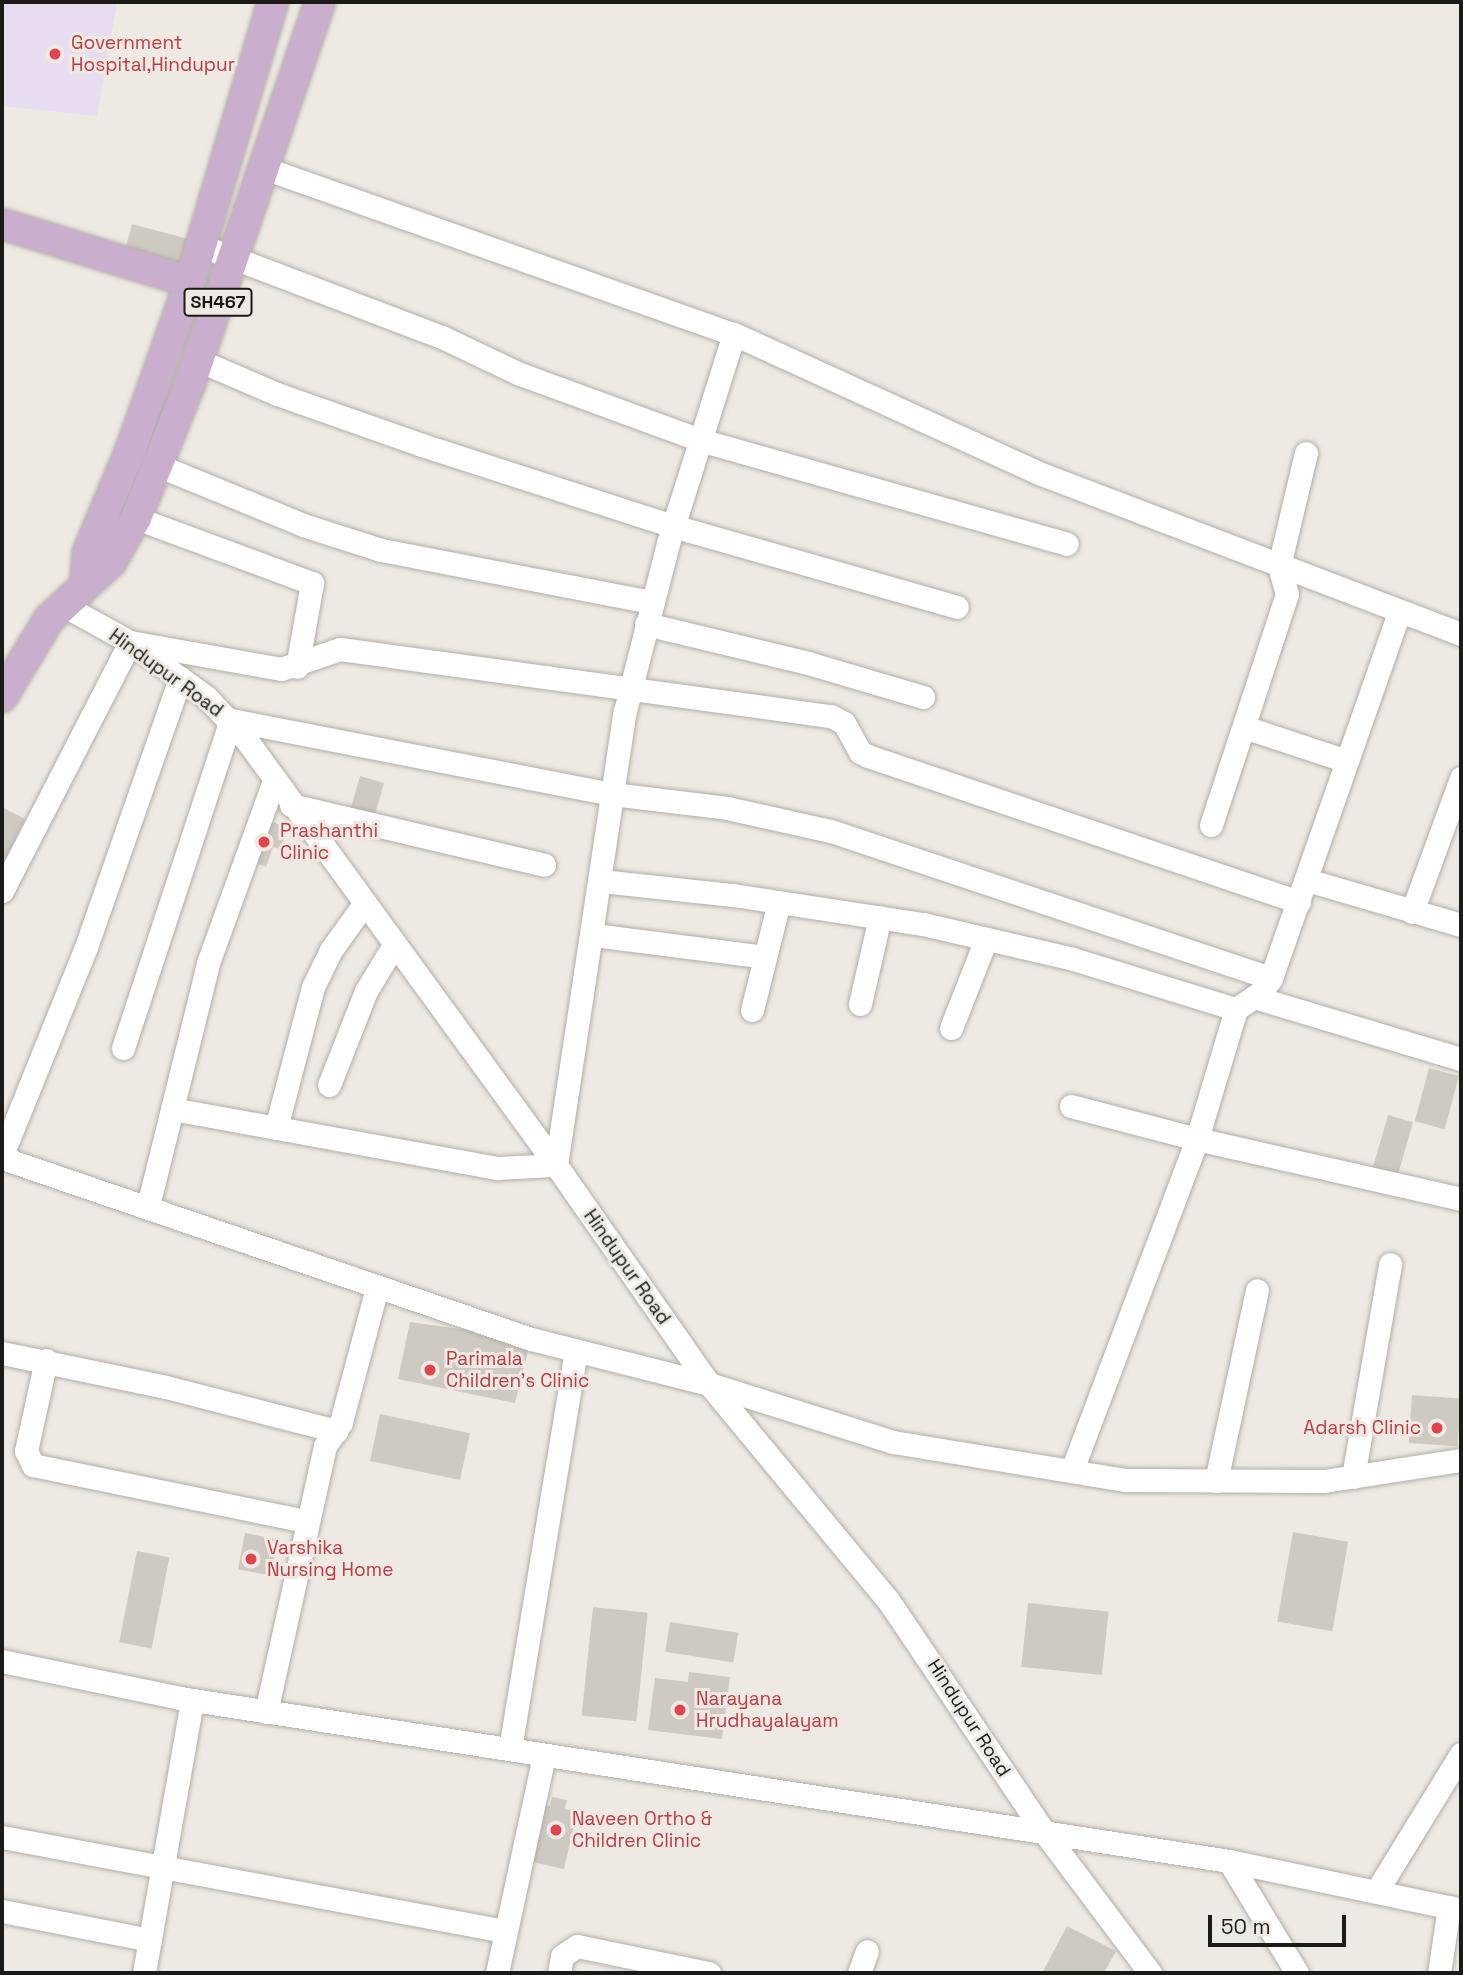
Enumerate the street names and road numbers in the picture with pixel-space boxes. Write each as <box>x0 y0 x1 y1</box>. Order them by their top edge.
road number: SH467 <box>183 288 253 316</box>
street label: Hindupur Road <box>105 624 227 722</box>
street label: Hindupur Road <box>579 1205 675 1329</box>
street label: Hindupur Road <box>923 1655 1015 1781</box>

